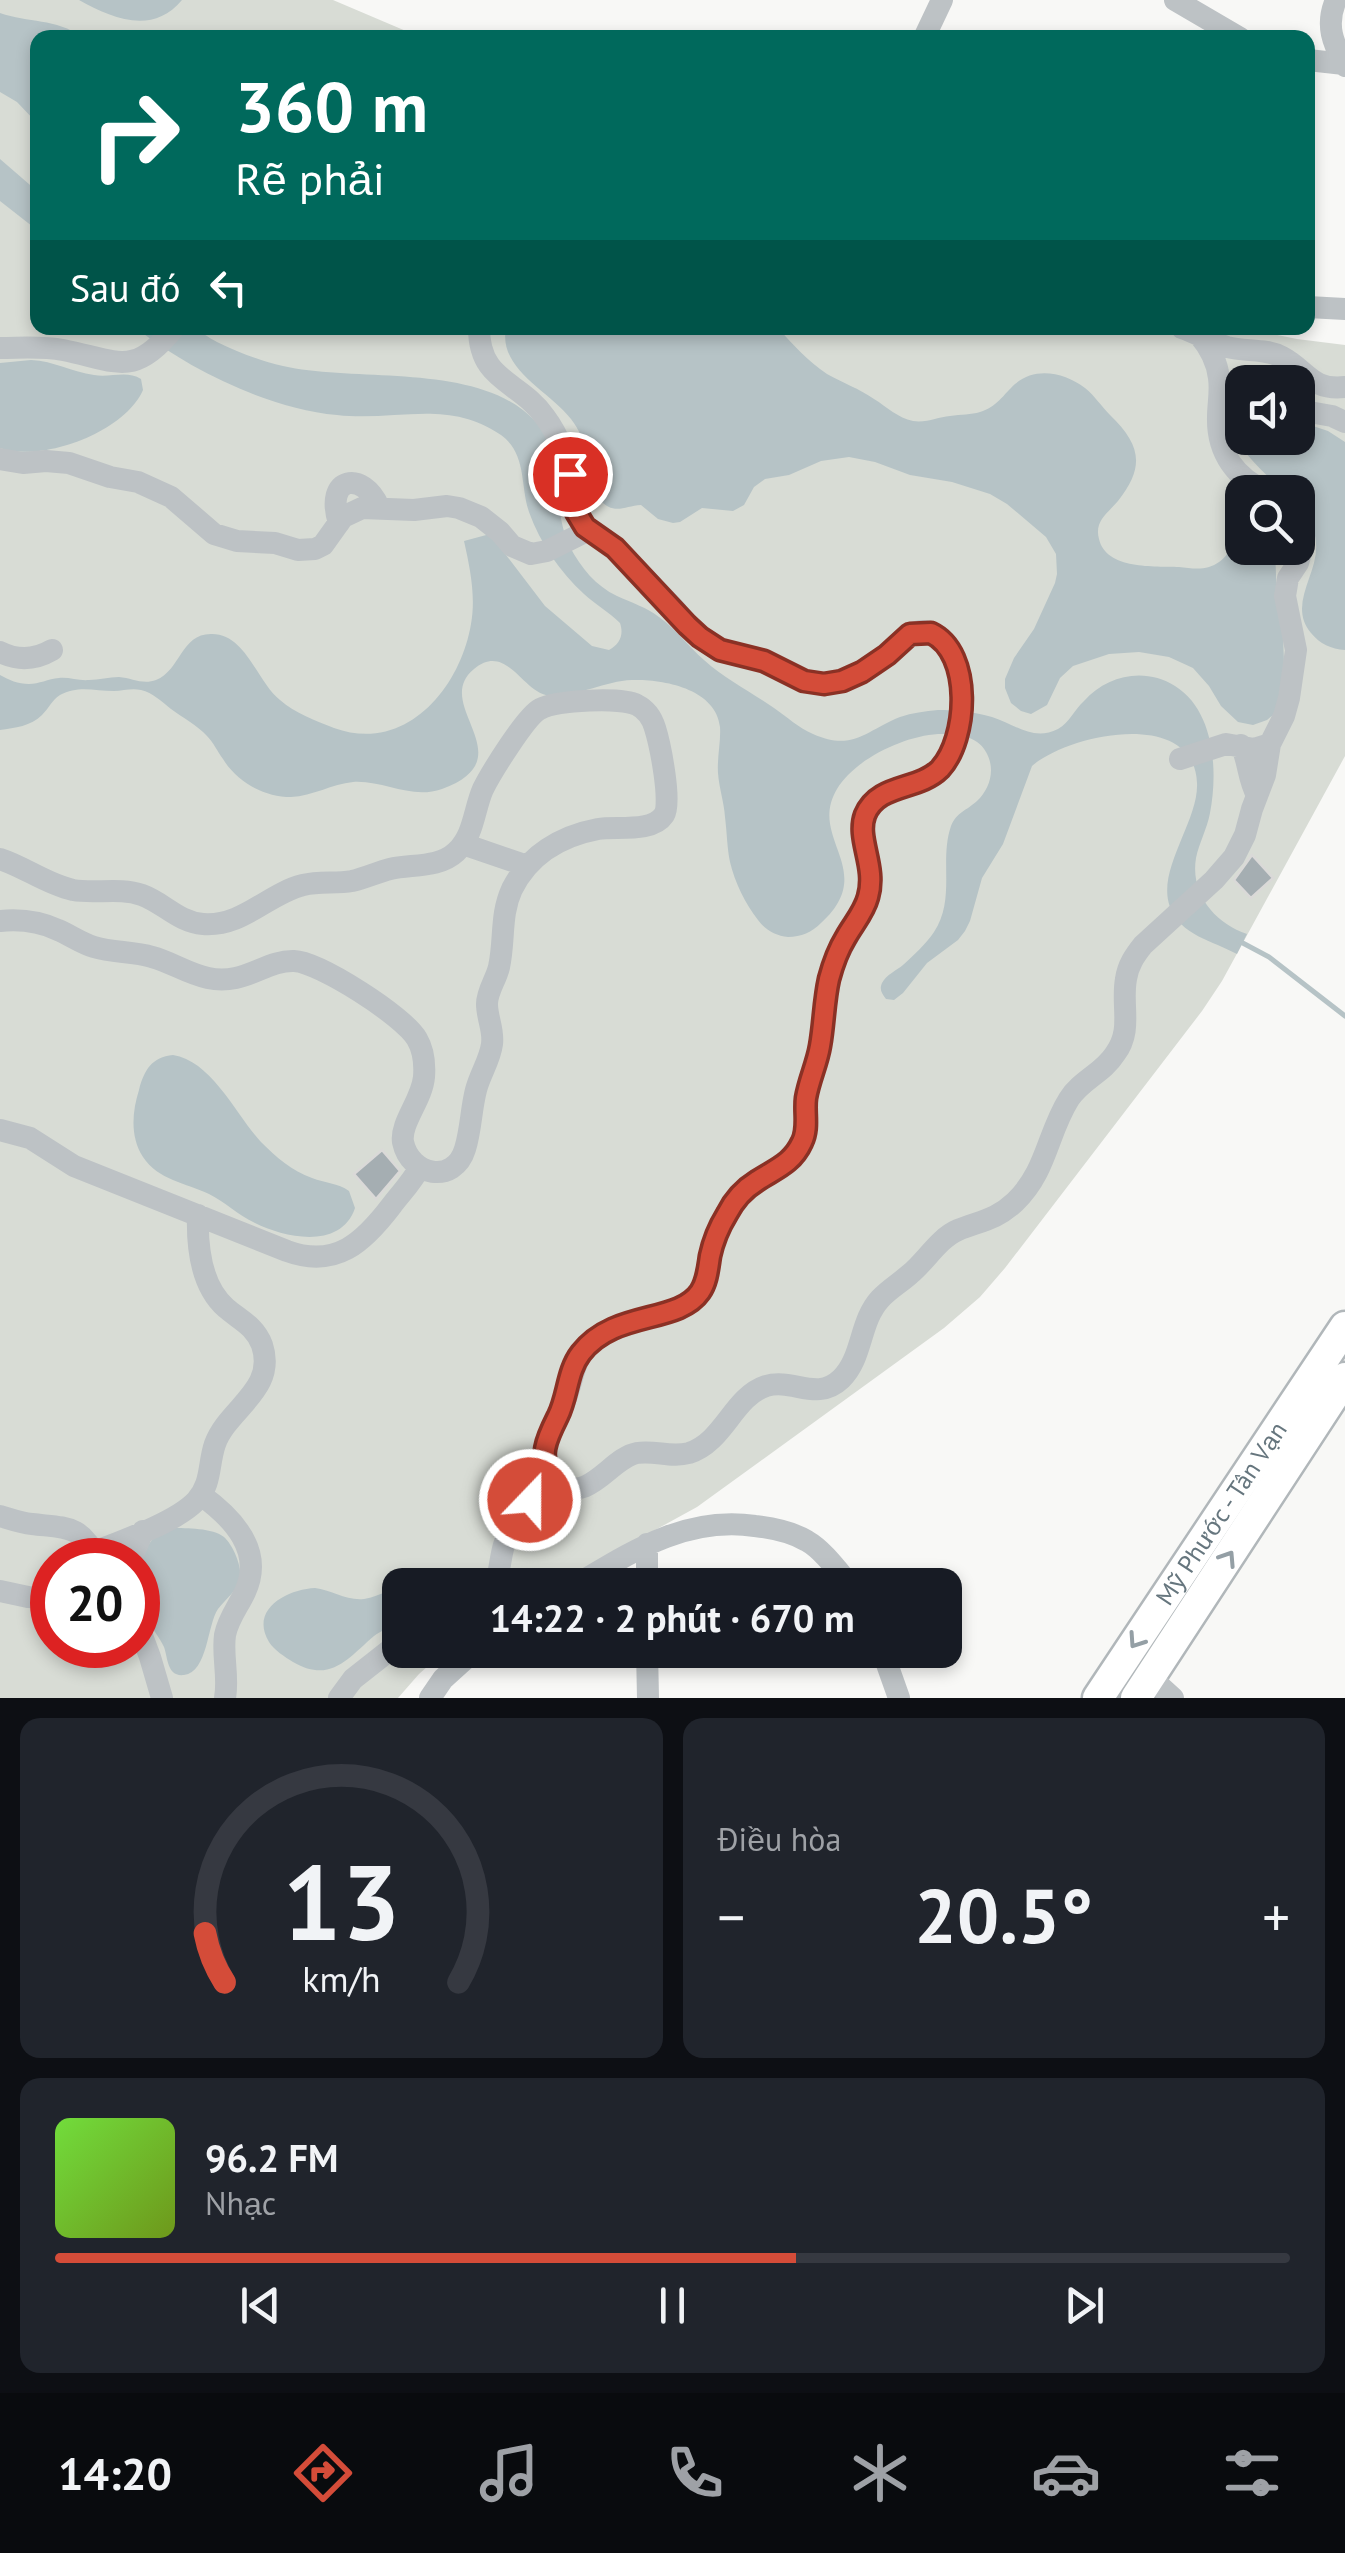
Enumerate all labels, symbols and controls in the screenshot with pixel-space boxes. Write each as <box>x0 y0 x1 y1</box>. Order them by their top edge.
text: 360 m <box>235 61 428 151</box>
icon: right <box>70 70 200 200</box>
text: Rẽ phải <box>235 149 385 207</box>
icon: left <box>201 260 256 315</box>
text: Sau đó <box>70 263 181 312</box>
map controls <box>1225 365 1315 565</box>
button: sound <box>1225 365 1315 455</box>
pin <box>528 432 613 517</box>
icon: arrive <box>543 447 598 502</box>
button: search <box>1225 475 1315 565</box>
street label: Mỹ Phước - Tân Vạn <box>1148 1415 1294 1611</box>
position arrow <box>478 1448 582 1552</box>
speed limit sign: 20 <box>30 1538 160 1668</box>
one-way arrow <box>1215 1551 1234 1569</box>
text: 14:22 · 2 phút · 670 m <box>489 1593 855 1642</box>
one-way arrow <box>1130 1630 1148 1649</box>
text: Điều hòa <box>718 1818 841 1860</box>
text: 13 <box>282 1834 400 1969</box>
text: 20.5° <box>914 1867 1093 1964</box>
text: − <box>718 1881 745 1952</box>
text: + <box>1262 1881 1290 1952</box>
text: km/h <box>302 1956 380 2002</box>
text: 96.2 FM <box>205 2133 338 2182</box>
text: Nhạc <box>205 2182 276 2224</box>
icon: previous <box>233 2278 288 2333</box>
icon: pause <box>645 2278 700 2333</box>
icon: next <box>1057 2278 1112 2333</box>
icon: directions <box>288 2438 358 2508</box>
icon: music <box>474 2438 544 2508</box>
icon: phone <box>660 2438 730 2508</box>
icon: climate <box>845 2438 915 2508</box>
icon: car <box>1031 2438 1101 2508</box>
icon: filters <box>1217 2438 1287 2508</box>
text: 14:20 <box>58 2444 172 2502</box>

